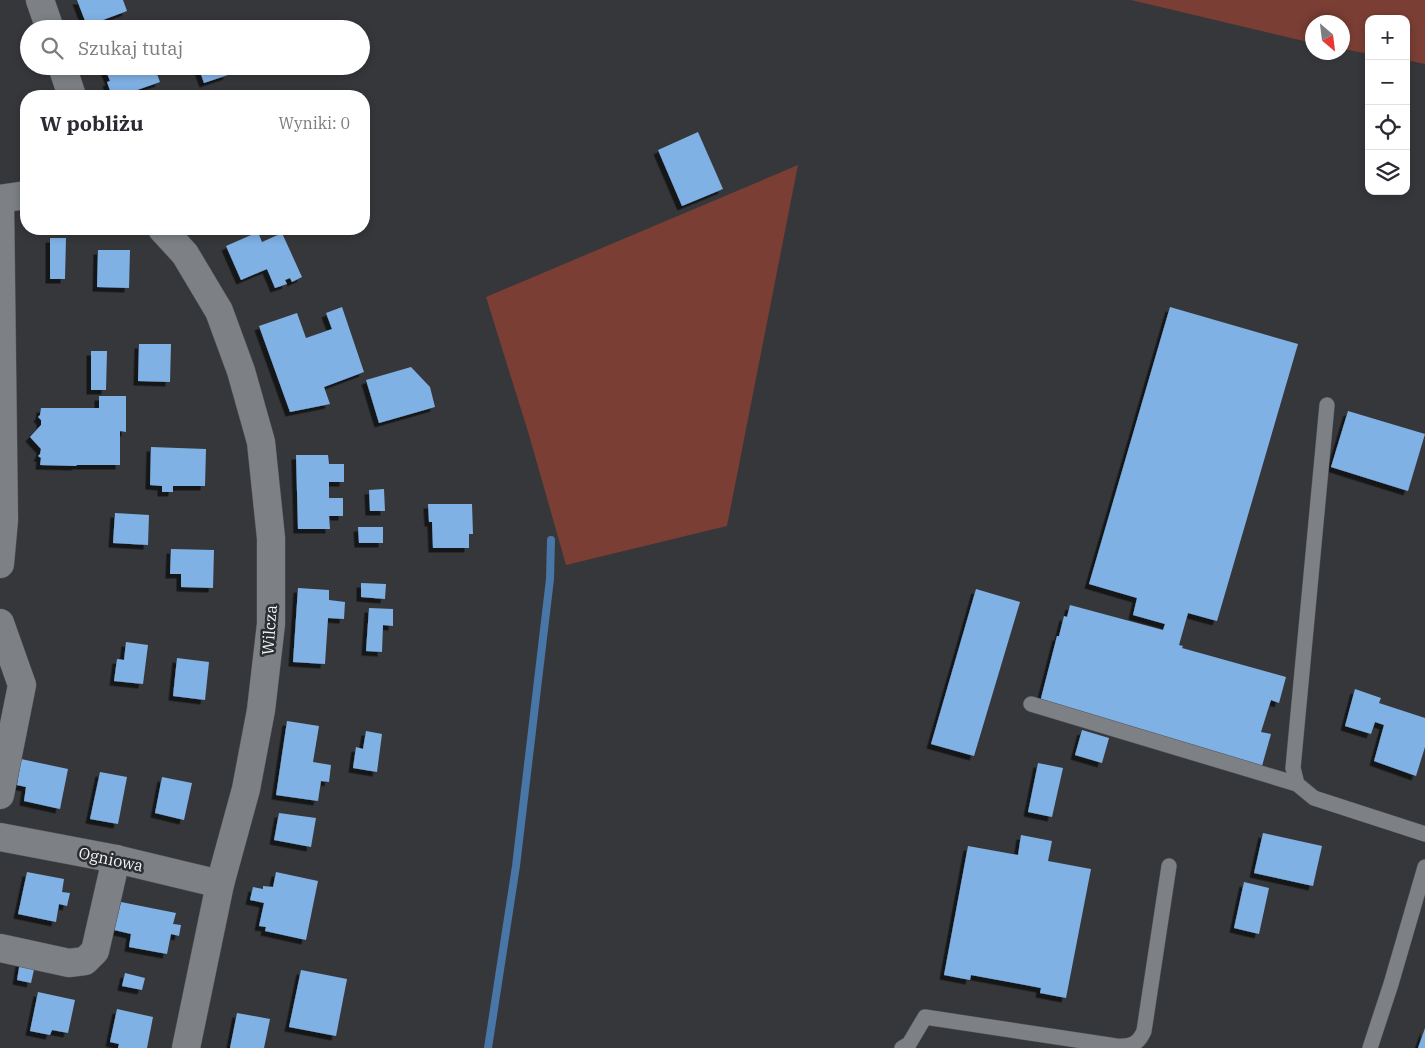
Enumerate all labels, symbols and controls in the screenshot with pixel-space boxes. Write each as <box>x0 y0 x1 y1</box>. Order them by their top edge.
north arrow <box>1305 15 1350 60</box>
map controls <box>1365 15 1410 195</box>
button: + <box>1365 15 1410 60</box>
search box <box>20 20 370 75</box>
icon: search <box>38 34 66 62</box>
text: Szukaj tutaj <box>78 36 183 60</box>
button: − <box>1365 60 1410 105</box>
button: locate <box>1365 105 1410 150</box>
text: W pobliżu <box>40 109 143 137</box>
text: Wyniki: 0 <box>278 113 350 133</box>
button: layers <box>1365 150 1410 195</box>
street label: Wilcza <box>257 604 281 656</box>
street label: Ogniowa <box>77 842 145 876</box>

